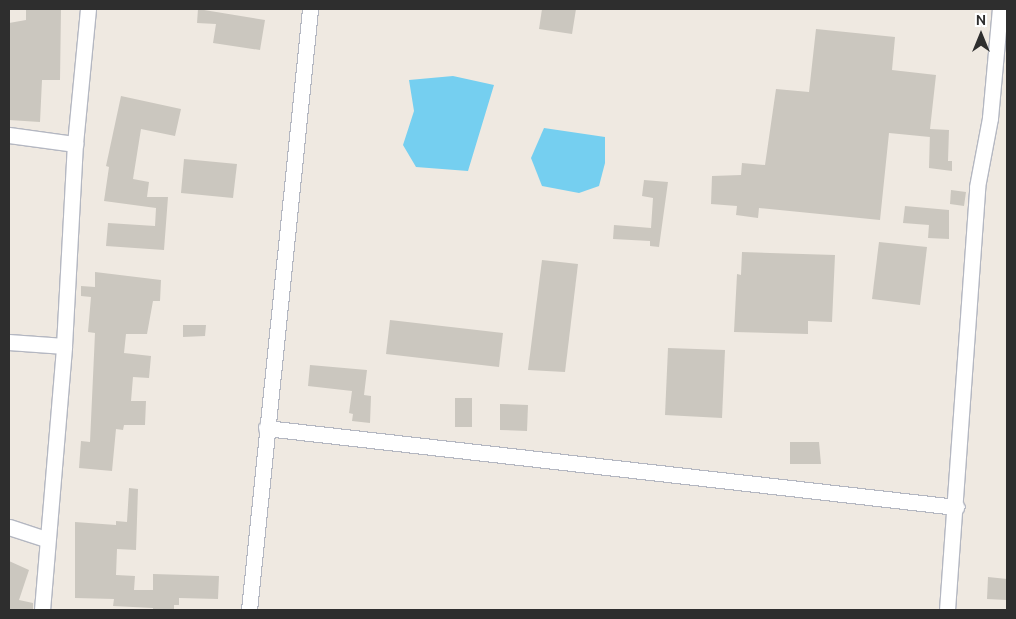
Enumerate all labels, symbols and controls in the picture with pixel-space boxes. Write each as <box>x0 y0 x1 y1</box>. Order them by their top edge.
north arrow <box>956 10 1006 60</box>
text: N <box>976 12 986 28</box>

